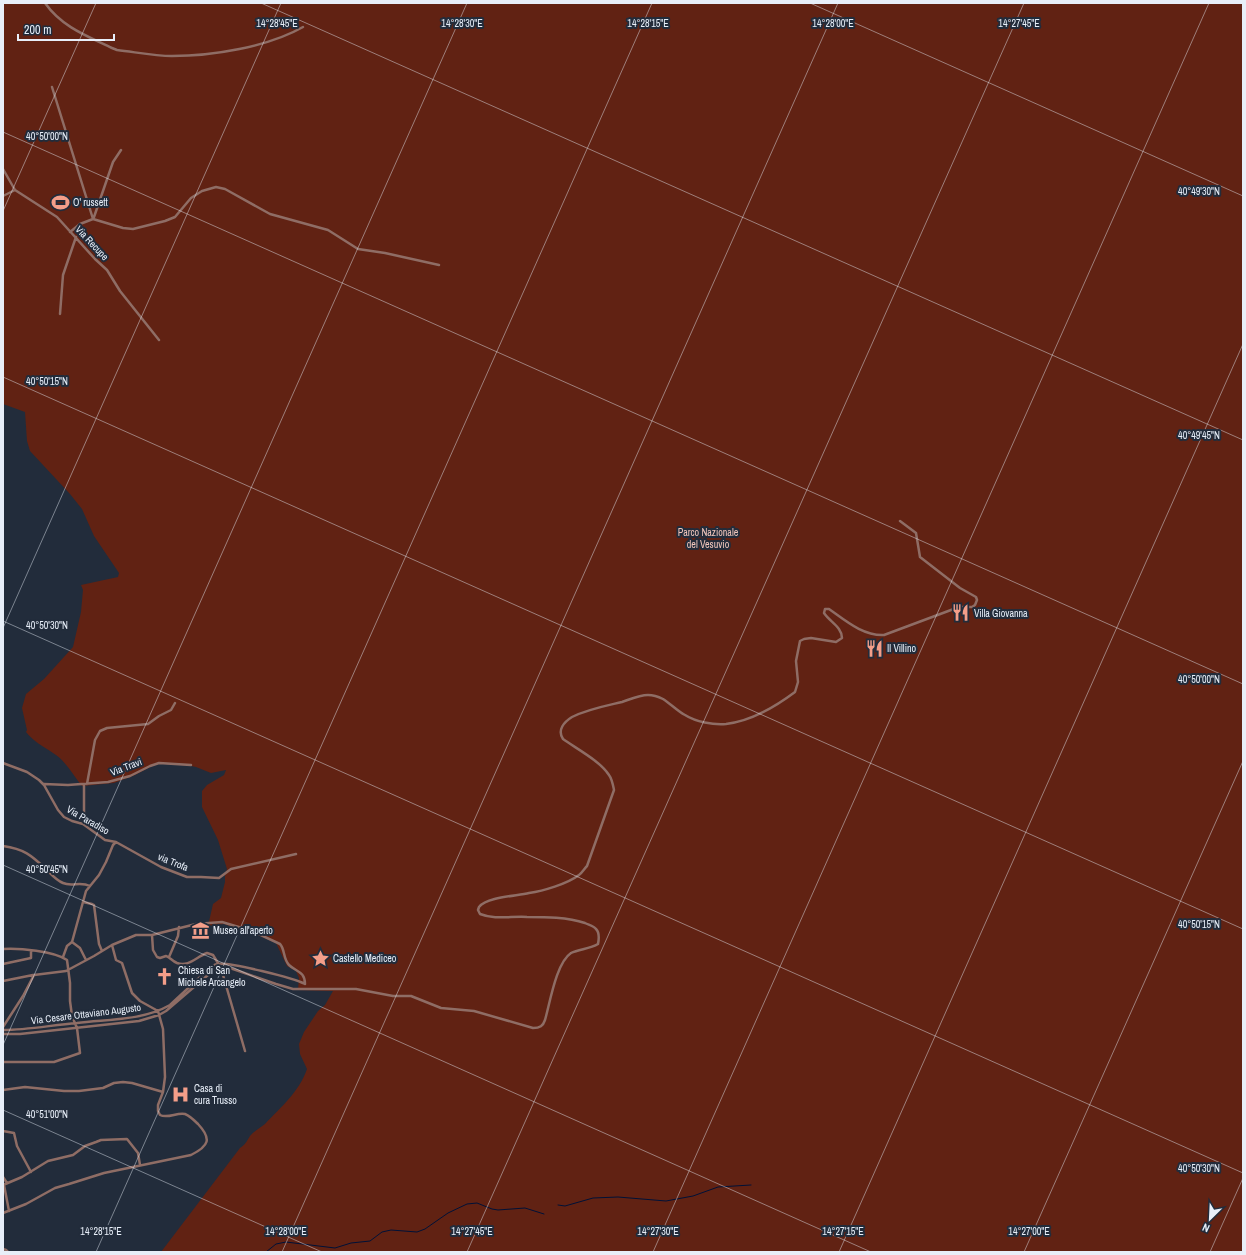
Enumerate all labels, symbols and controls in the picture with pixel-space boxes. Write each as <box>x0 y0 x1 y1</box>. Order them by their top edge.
scale bar <box>18 16 114 42</box>
text: 14°28'45"E <box>256 17 298 30</box>
text: 14°28'30"E <box>441 17 483 30</box>
text: 14°28'15"E <box>627 17 669 30</box>
text: 14°28'00"E <box>812 17 854 30</box>
text: 14°27'45"E <box>998 17 1040 30</box>
text: 200 m <box>24 22 51 38</box>
text: 40°50'00"N <box>26 130 68 143</box>
text: 40°49'30"N <box>1178 185 1220 198</box>
sports icon: O' russett <box>50 192 70 212</box>
place label: O' russett <box>73 196 109 209</box>
street label: Via Recupe <box>73 223 112 263</box>
text: 40°50'15"N <box>26 375 68 388</box>
text: 40°49'45"N <box>1178 429 1220 442</box>
park label: Parco Nazionale del Vesuvio <box>678 526 739 551</box>
restaurant icon: Villa Giovanna <box>951 603 971 623</box>
place label: Villa Giovanna <box>974 607 1028 620</box>
text: 40°50'30"N <box>26 619 68 632</box>
restaurant icon: Il Villino <box>864 638 884 658</box>
place label: Il Villino <box>887 642 916 655</box>
text: 40°50'00"N <box>1178 673 1220 686</box>
street label: Via Travi <box>108 755 144 779</box>
street label: Via Paradiso <box>64 803 112 838</box>
street label: via Trofa <box>156 850 191 874</box>
text: 40°50'45"N <box>26 863 68 876</box>
text: 40°50'15"N <box>1178 918 1220 931</box>
museum icon: Museo all'aperto <box>190 920 210 940</box>
place label: Museo all'aperto <box>213 924 273 937</box>
place icon: Castello Mediceo <box>310 948 330 968</box>
place label: Castello Mediceo <box>333 952 397 965</box>
place label: Chiesa di San Michele Arcangelo <box>178 964 246 989</box>
church icon: Chiesa di San Michele Arcangelo <box>155 966 175 986</box>
street label: Via Cesare Ottaviano Augusto <box>30 1001 142 1027</box>
place label: Casa di cura Trusso <box>194 1082 237 1107</box>
hospital icon: Casa di cura Trusso <box>171 1084 191 1104</box>
text: 40°51'00"N <box>26 1108 68 1121</box>
text: 40°50'30"N <box>1178 1162 1220 1175</box>
north arrow <box>1190 1199 1230 1239</box>
text: N <box>1200 1220 1212 1236</box>
text: 14°28'15"E <box>80 1225 122 1238</box>
text: 14°28'00"E <box>265 1225 307 1238</box>
text: 14°27'45"E <box>451 1225 493 1238</box>
text: 14°27'30"E <box>637 1225 679 1238</box>
text: 14°27'15"E <box>822 1225 864 1238</box>
text: 14°27'00"E <box>1008 1225 1050 1238</box>

